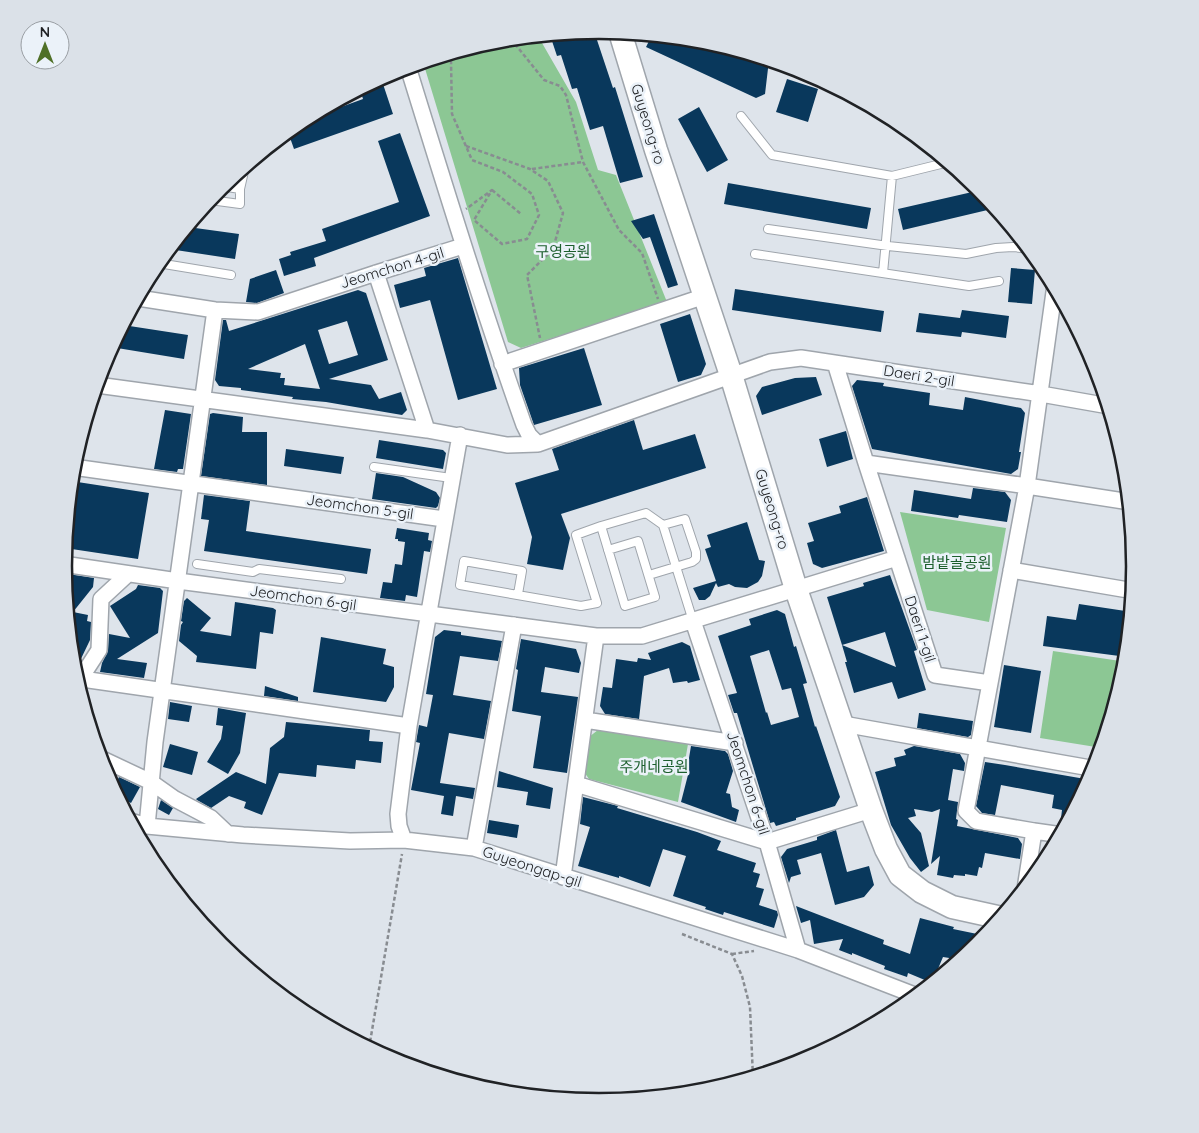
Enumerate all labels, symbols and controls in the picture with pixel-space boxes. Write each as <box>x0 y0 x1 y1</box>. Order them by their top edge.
north arrow <box>20 20 70 70</box>
text: N <box>40 23 50 41</box>
street label: Guyeong-ro <box>627 81 670 166</box>
park label: 구영공원 <box>535 242 591 261</box>
street label: Jeomchon 4-gil <box>338 243 446 292</box>
street label: Daeri 2-gil <box>882 361 956 390</box>
street label: Guyeong-ro <box>751 466 794 551</box>
street label: Jeomchon 5-gil <box>305 490 415 523</box>
park label: 밤밭골공원 <box>922 553 992 572</box>
street label: Jeomchon 6-gil <box>248 581 358 614</box>
street label: Daeri 1-gil <box>901 593 940 665</box>
street label: Jeomchon 6-gil <box>723 729 774 837</box>
park label: 주개네공원 <box>619 757 689 776</box>
street label: Guyeongap-gil <box>480 842 584 891</box>

